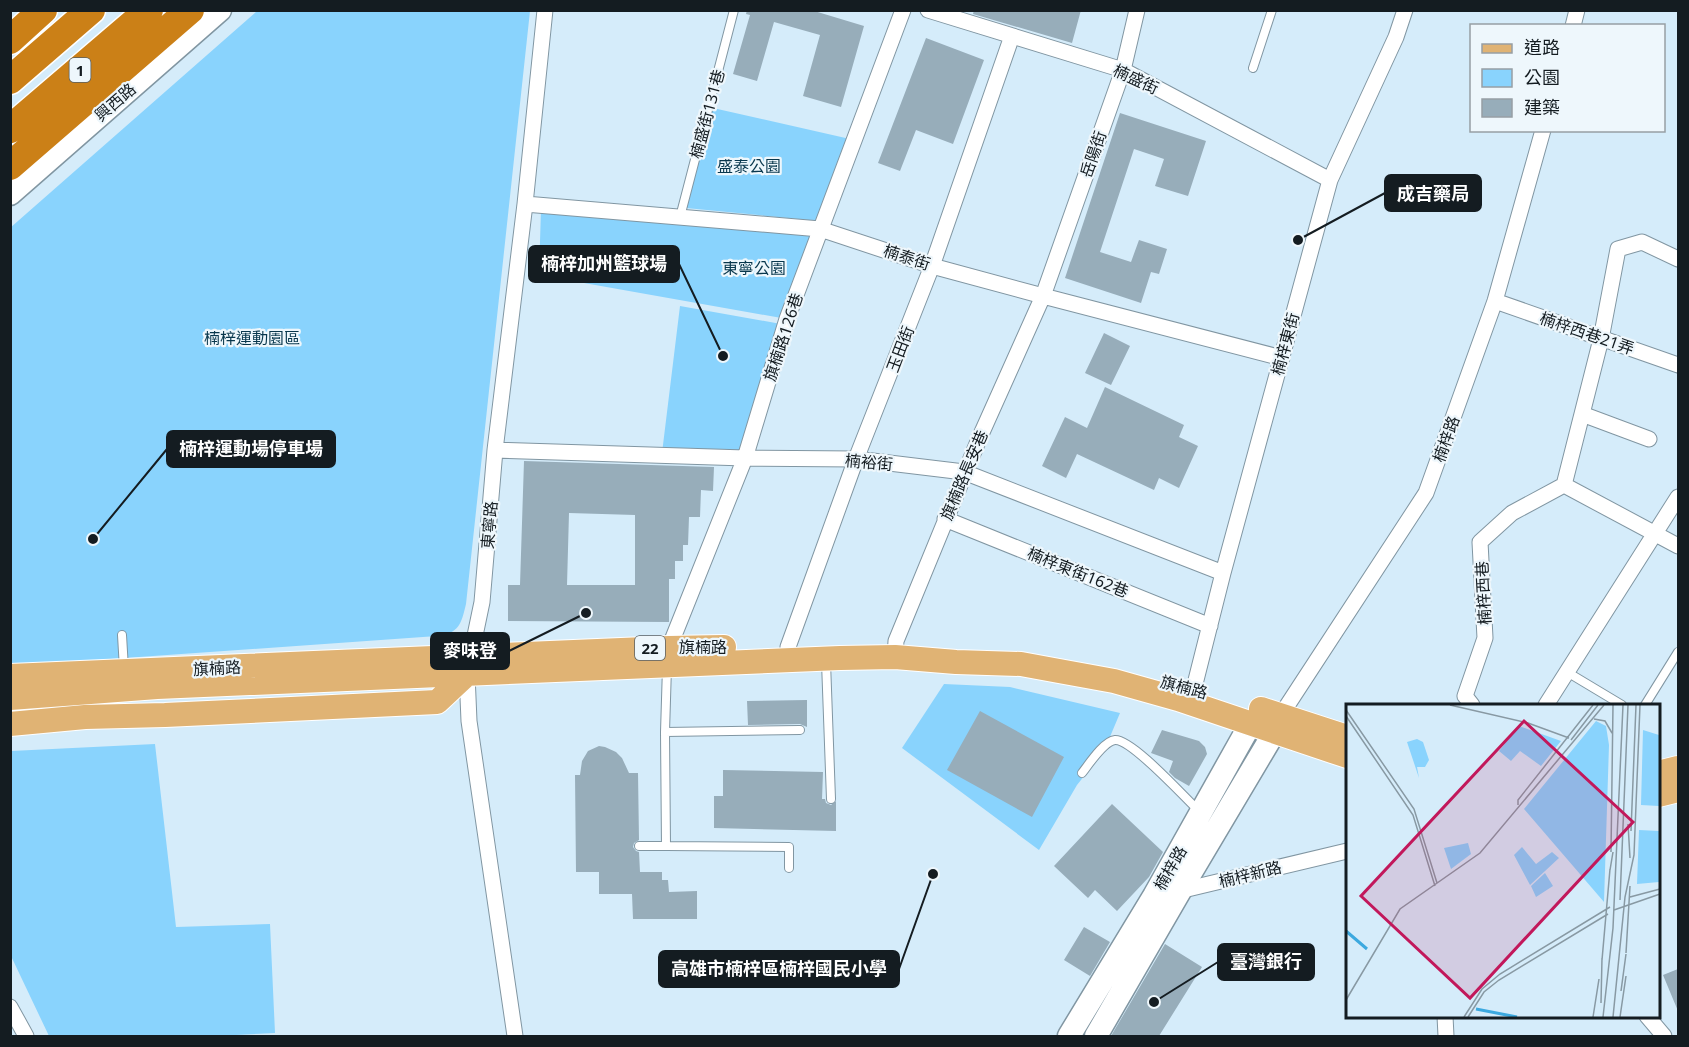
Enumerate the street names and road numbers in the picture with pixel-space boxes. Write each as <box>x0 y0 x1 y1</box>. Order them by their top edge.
road number: 1 <box>70 58 90 82</box>
street label: 楠盛街 <box>1110 59 1162 99</box>
street label: 楠盛街131巷 <box>685 67 729 161</box>
street label: 興西路 <box>90 78 140 126</box>
street label: 岳陽街 <box>1075 128 1111 180</box>
street label: 楠泰街 <box>881 239 933 275</box>
street label: 旗楠路126巷 <box>758 290 808 384</box>
street label: 楠梓西巷21弄 <box>1537 307 1637 359</box>
street label: 楠梓東街 <box>1266 310 1304 378</box>
street label: 玉田街 <box>881 323 919 375</box>
street label: 楠梓路 <box>1427 413 1465 465</box>
street label: 旗楠路長安巷 <box>935 427 993 523</box>
street label: 楠裕街 <box>844 449 894 475</box>
street label: 東寧路 <box>476 500 502 550</box>
street label: 楠梓東街162巷 <box>1024 542 1132 602</box>
street label: 楠梓西巷 <box>1470 560 1496 626</box>
road number: 22 <box>635 636 665 660</box>
street label: 旗楠路 <box>679 636 727 658</box>
street label: 旗楠路 <box>192 656 242 680</box>
street label: 旗楠路 <box>1158 670 1210 704</box>
street label: 楠梓路 <box>1148 842 1192 894</box>
street label: 楠梓新路 <box>1216 856 1284 892</box>

